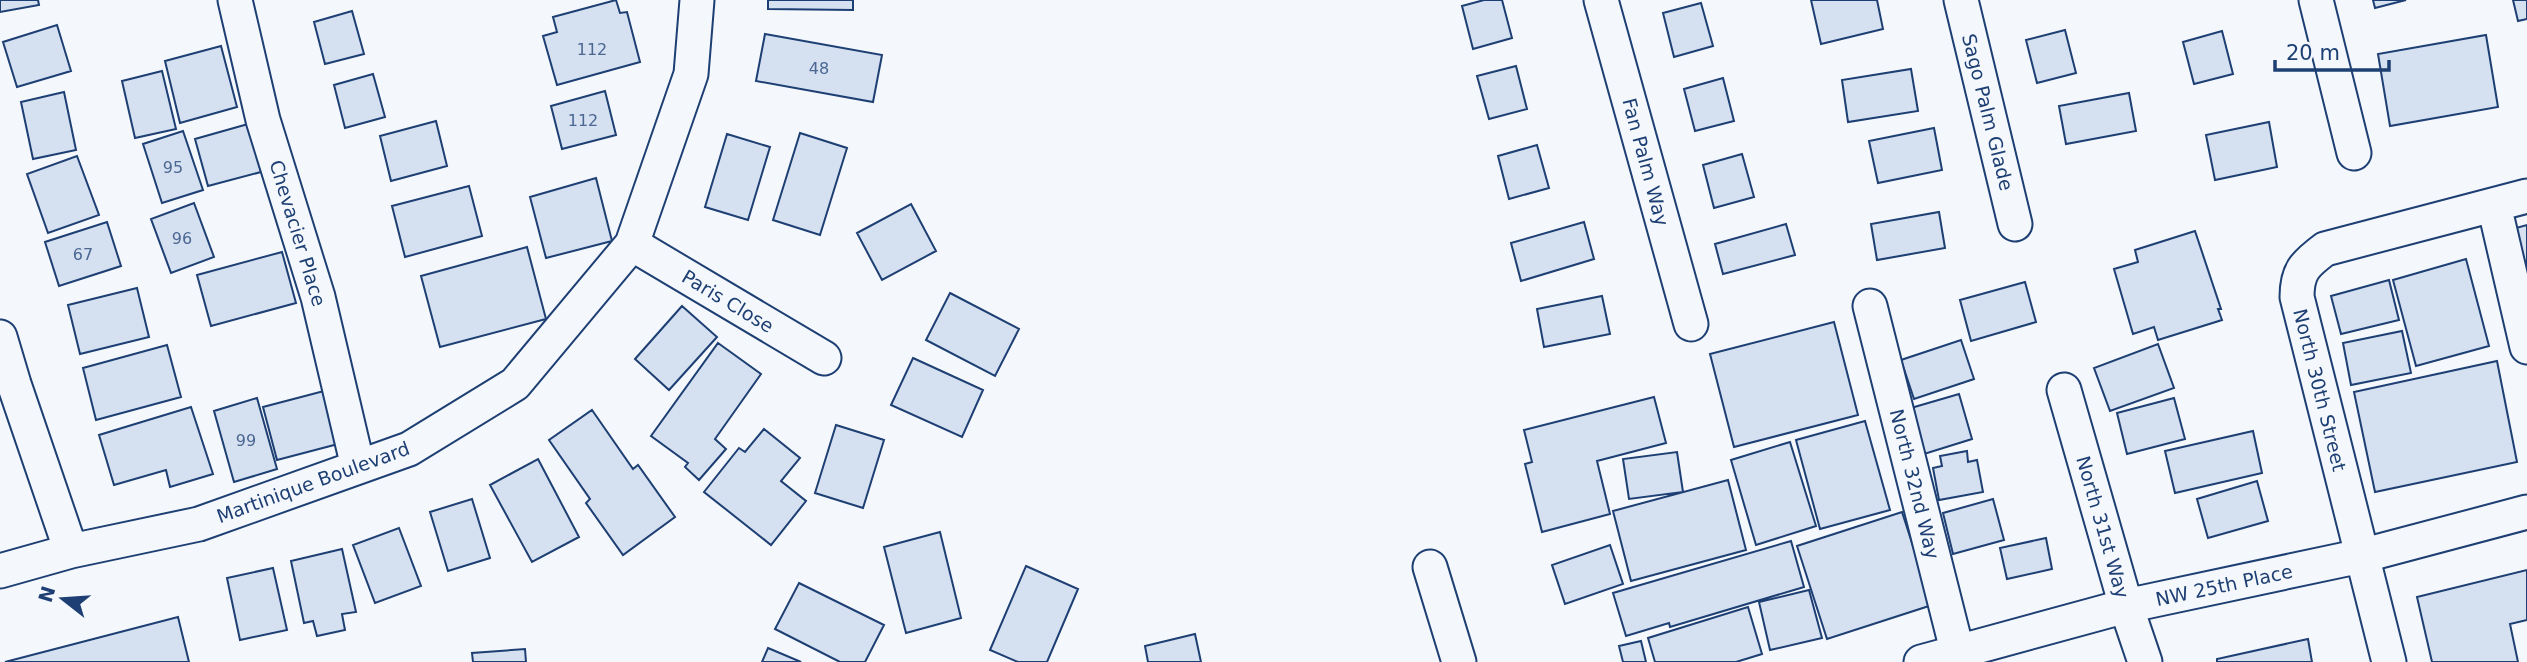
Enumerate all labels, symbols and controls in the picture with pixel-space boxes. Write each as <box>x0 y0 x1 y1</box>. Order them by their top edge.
scale bar <box>2275 28 2389 72</box>
street label: Sago Palm Glade <box>1958 31 2018 193</box>
house number: 112 <box>577 40 607 59</box>
text: 20 m <box>2286 41 2340 65</box>
house number: 48 <box>809 59 829 78</box>
street label: Fan Palm Way <box>1618 96 1674 228</box>
house number: 112 <box>568 111 598 130</box>
street label: Chevacier Place <box>265 157 331 309</box>
house number: 95 <box>163 158 183 177</box>
house number: 96 <box>172 229 192 248</box>
house number: 67 <box>73 245 93 264</box>
street label: Paris Close <box>678 265 778 337</box>
street label: North 30th Street <box>2289 307 2351 473</box>
street label: North 32nd Way <box>1886 407 1944 561</box>
house number: 99 <box>236 431 256 450</box>
street label: Martinique Boulevard <box>213 437 413 527</box>
street label: North 31st Way <box>2072 453 2134 601</box>
street label: NW 25th Place <box>2154 560 2294 610</box>
north arrow <box>28 564 98 634</box>
text: N <box>34 583 60 605</box>

